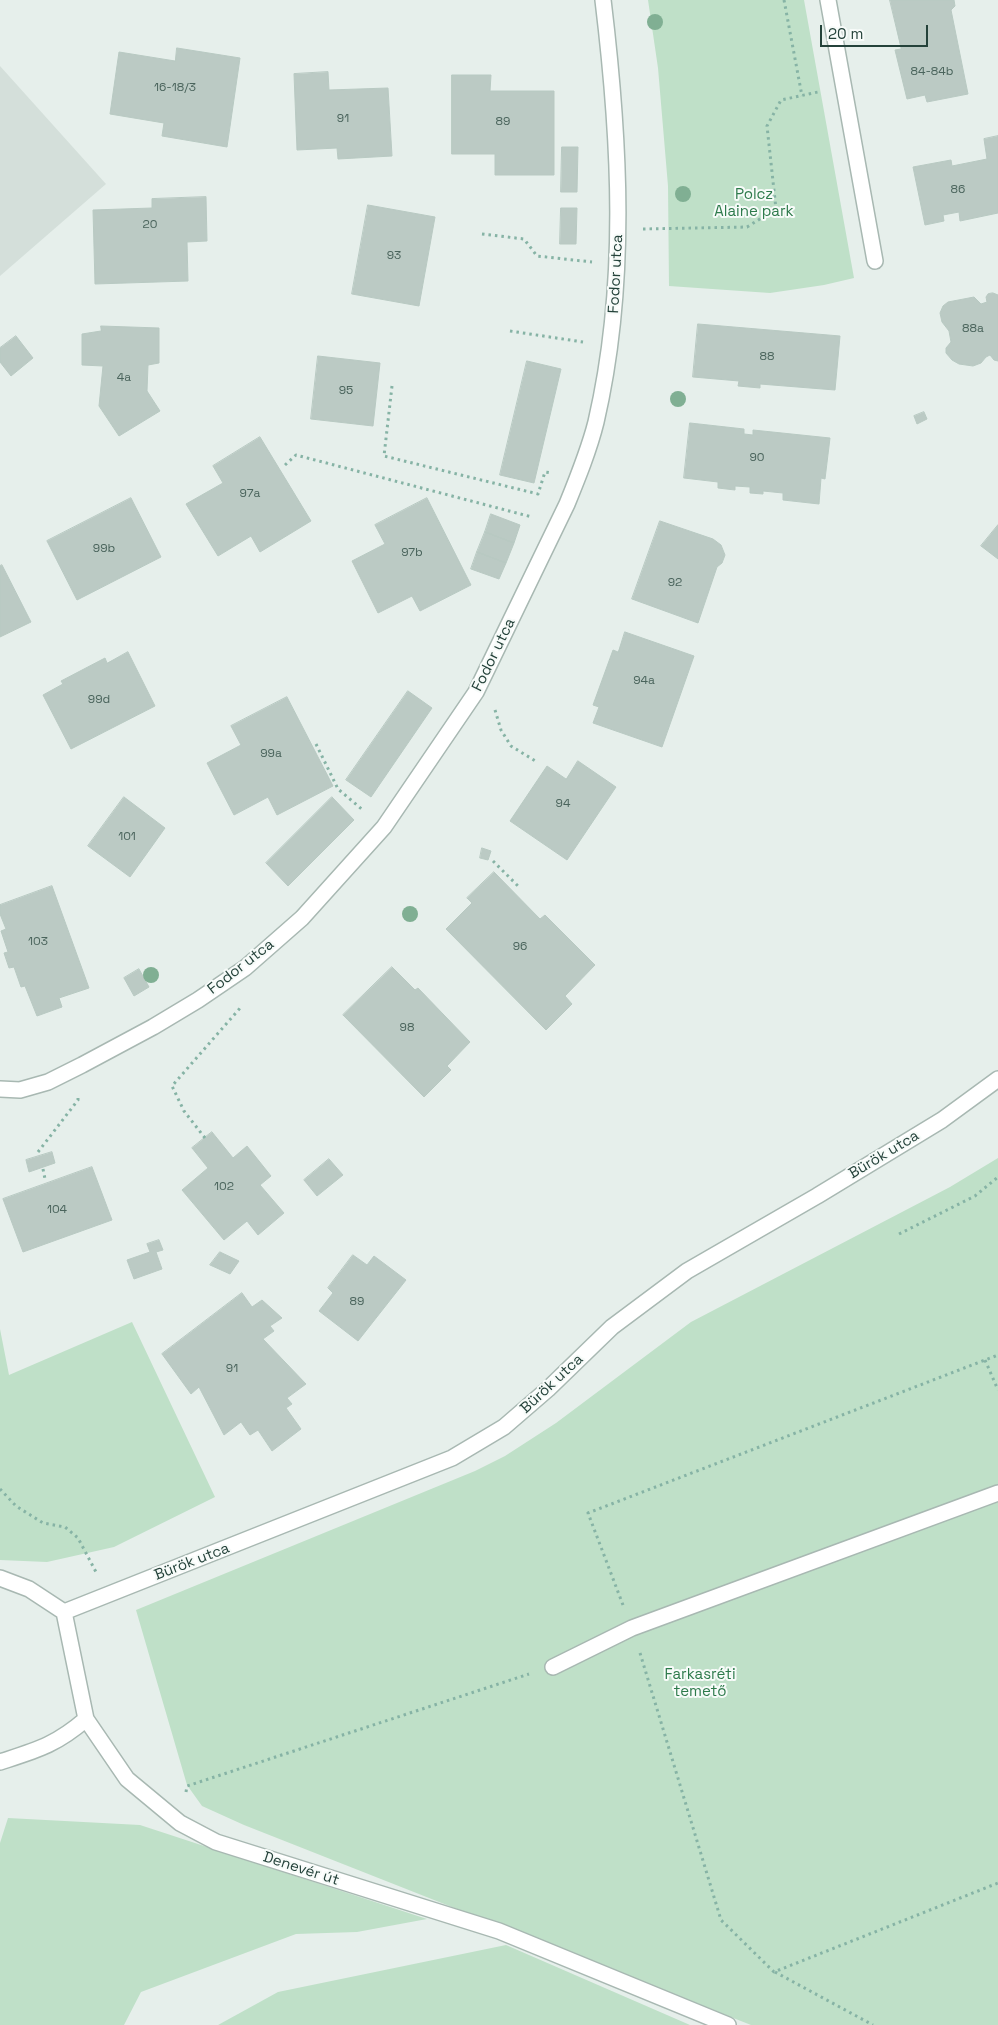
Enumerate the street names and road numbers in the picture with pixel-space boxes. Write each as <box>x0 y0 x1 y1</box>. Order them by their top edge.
street label: Fodor utca <box>605 234 627 314</box>
street label: Fodor utca <box>469 615 519 695</box>
street label: Fodor utca <box>204 936 278 998</box>
street label: Bürök utca <box>845 1127 923 1183</box>
street label: Bürök utca <box>517 1350 587 1418</box>
street label: Bürök utca <box>152 1539 232 1585</box>
street label: Denevér út <box>261 1848 341 1890</box>

